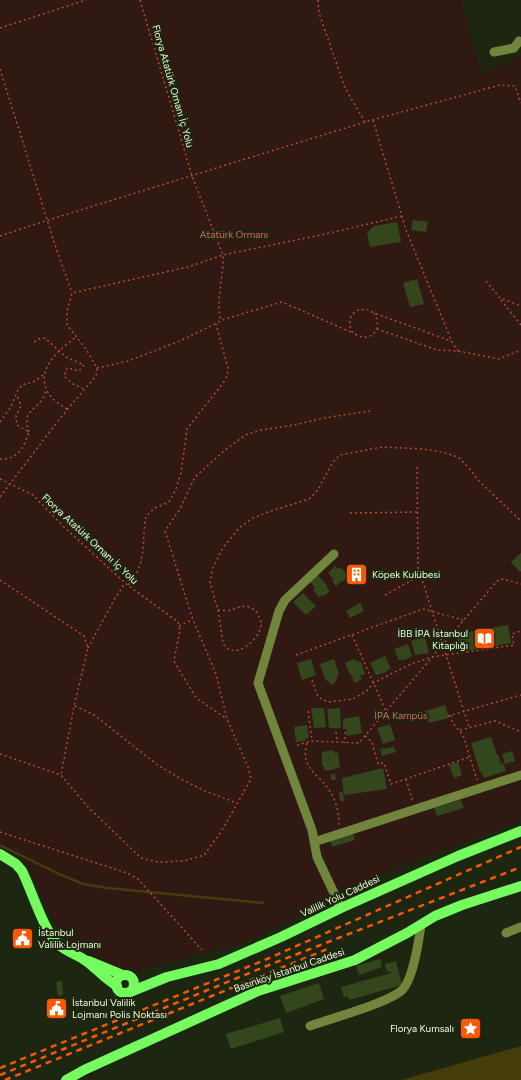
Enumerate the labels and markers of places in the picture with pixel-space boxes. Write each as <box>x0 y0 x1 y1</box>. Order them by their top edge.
building icon: Köpek Kulübesi <box>343 561 369 587</box>
place label: Köpek Kulübesi <box>372 568 440 581</box>
library icon: İBB İPA İstanbul Kitaplığı <box>471 626 497 652</box>
place label: İBB İPA İstanbul Kitaplığı <box>397 627 468 652</box>
public building icon: İstanbul Valilik Lojmanı <box>9 925 35 951</box>
place label: İstanbul Valilik Lojmanı <box>38 926 101 951</box>
public building icon: İstanbul Valilik Lojmanı Polis Noktası <box>44 995 70 1021</box>
place label: İstanbul Valilik Lojmanı Polis Noktası <box>72 996 167 1021</box>
place icon: Florya Kumsalı <box>457 1015 483 1041</box>
place label: Florya Kumsalı <box>390 1022 454 1035</box>

